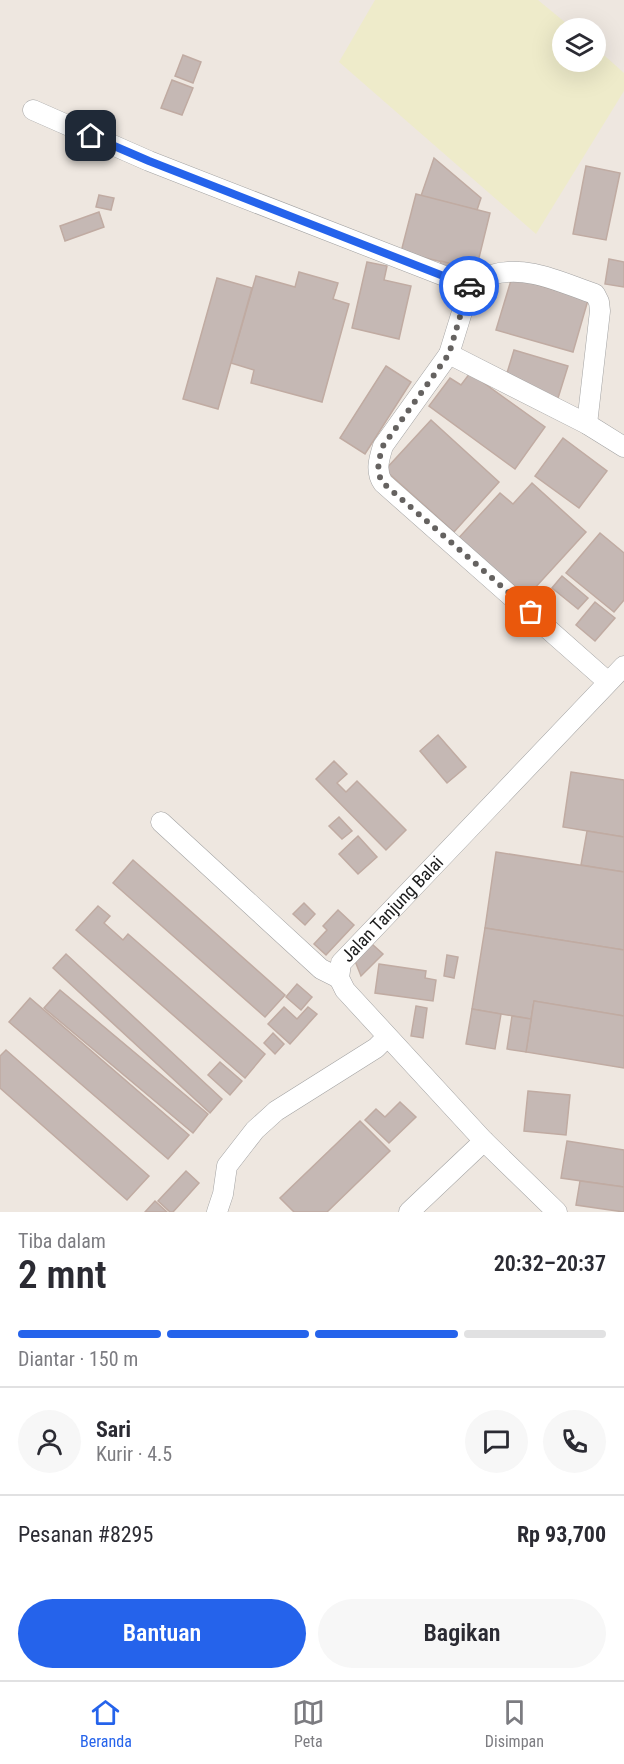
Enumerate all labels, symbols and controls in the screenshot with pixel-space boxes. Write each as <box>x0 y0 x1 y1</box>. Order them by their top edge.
map controls <box>552 18 606 72</box>
button: layers <box>552 18 606 72</box>
pin <box>65 110 116 161</box>
icon: home <box>74 119 107 152</box>
courier <box>439 256 499 316</box>
icon: car <box>453 270 486 303</box>
pin <box>505 586 556 637</box>
icon: bag <box>514 595 547 628</box>
street label: Jalan Tanjung Balai <box>337 852 447 966</box>
text: Tiba dalam <box>18 1229 106 1253</box>
text: 20:32–20:37 <box>494 1251 606 1276</box>
text: 2 mnt <box>18 1252 107 1298</box>
text: Diantar · 150 m <box>18 1347 138 1371</box>
button: person <box>18 1410 81 1473</box>
button: chat <box>465 1410 528 1473</box>
button: phone <box>543 1410 606 1473</box>
text: Sari <box>96 1417 131 1442</box>
text: Kurir · 4.5 <box>96 1442 172 1466</box>
text: Pesanan #8295 <box>18 1522 153 1547</box>
text: Rp 93,700 <box>517 1522 606 1547</box>
button: Bantuan <box>18 1599 306 1668</box>
button: Bagikan <box>318 1599 606 1668</box>
tab: Beranda <box>80 1696 132 1751</box>
tab: Peta <box>292 1696 325 1751</box>
tab: Disimpan <box>485 1696 544 1751</box>

